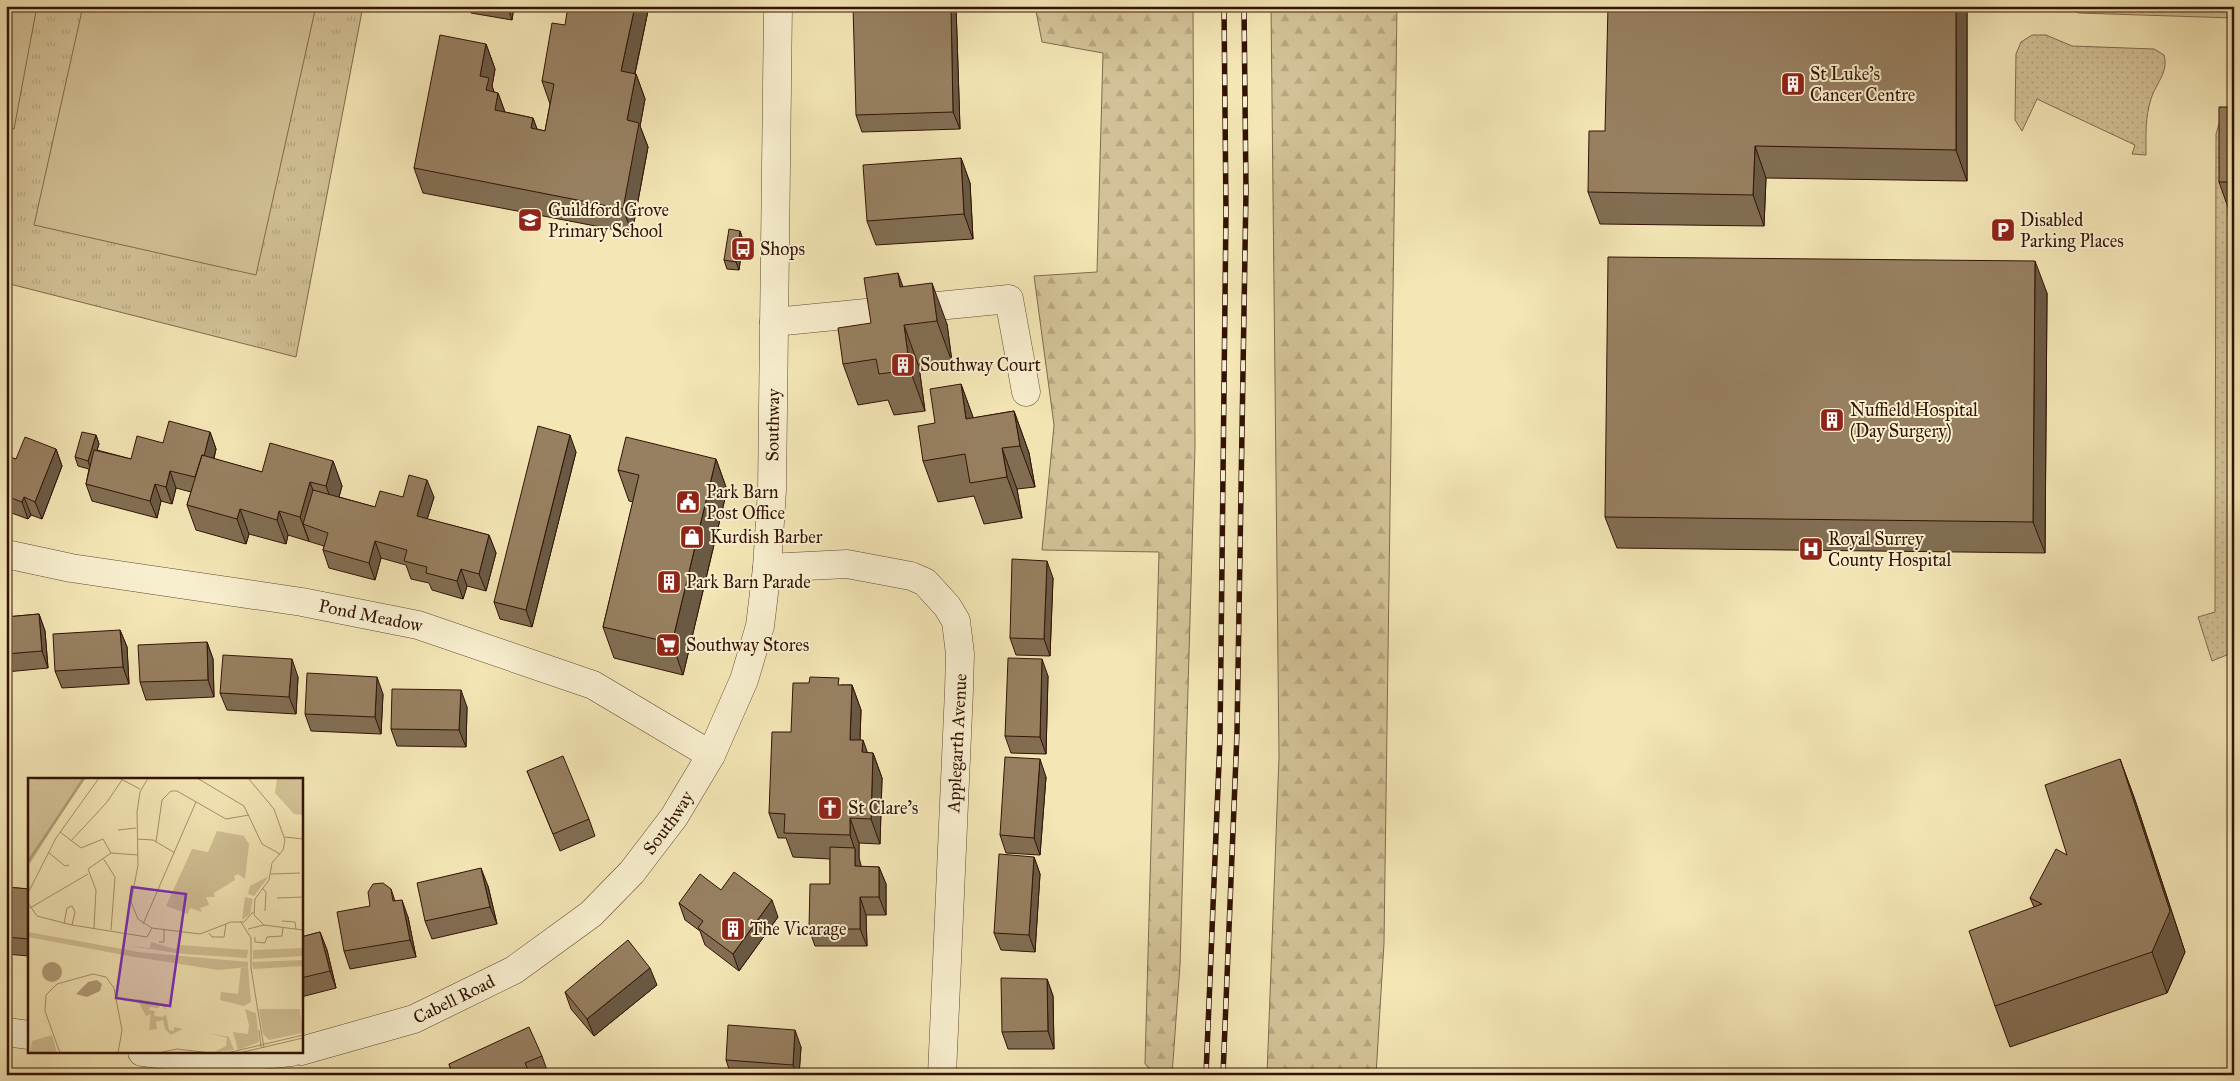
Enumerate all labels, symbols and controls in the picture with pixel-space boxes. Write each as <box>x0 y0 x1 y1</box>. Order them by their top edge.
place label: St Luke's Cancer Centre <box>1810 63 1915 106</box>
building icon: St Luke's Cancer Centre <box>1780 71 1806 97</box>
place label: Guildford Grove Primary School <box>548 199 669 242</box>
school or university icon: Guildford Grove Primary School <box>517 207 543 233</box>
place label: Disabled Parking Places <box>2020 209 2124 253</box>
parking icon: Disabled Parking Places <box>1990 217 2016 243</box>
bus stop icon: Shops <box>730 236 756 262</box>
place label: Shops <box>760 238 805 260</box>
building icon: Southway Court <box>890 352 916 378</box>
place label: Southway Court <box>920 354 1042 376</box>
street label: Southway <box>761 388 784 462</box>
place label: Nuffield Hospital (Day Surgery) <box>1850 399 1978 443</box>
building icon: Nuffield Hospital (Day Surgery) <box>1819 407 1845 433</box>
place label: Park Barn Post Office <box>706 481 785 524</box>
public building icon: Park Barn Post Office <box>675 489 701 515</box>
shop icon: Kurdish Barber <box>679 524 705 550</box>
place label: Kurdish Barber <box>710 526 823 548</box>
place label: Royal Surrey County Hospital <box>1828 528 1951 571</box>
hospital icon: Royal Surrey County Hospital <box>1798 536 1824 562</box>
building icon: Park Barn Parade <box>656 569 682 595</box>
place label: Park Barn Parade <box>686 571 811 593</box>
street label: Pond Meadow <box>317 595 425 637</box>
supermarket icon: Southway Stores <box>655 632 681 658</box>
place label: Southway Stores <box>686 634 809 656</box>
street label: Applegarth Avenue <box>942 673 973 814</box>
inset map <box>28 778 302 1054</box>
street label: Southway <box>638 786 698 859</box>
church icon: St Clare's <box>817 795 843 821</box>
place label: St Clare's <box>848 797 918 819</box>
building icon: The Vicarage <box>720 916 746 942</box>
place label: The Vicarage <box>750 918 847 941</box>
street label: Cabell Road <box>410 970 498 1029</box>

